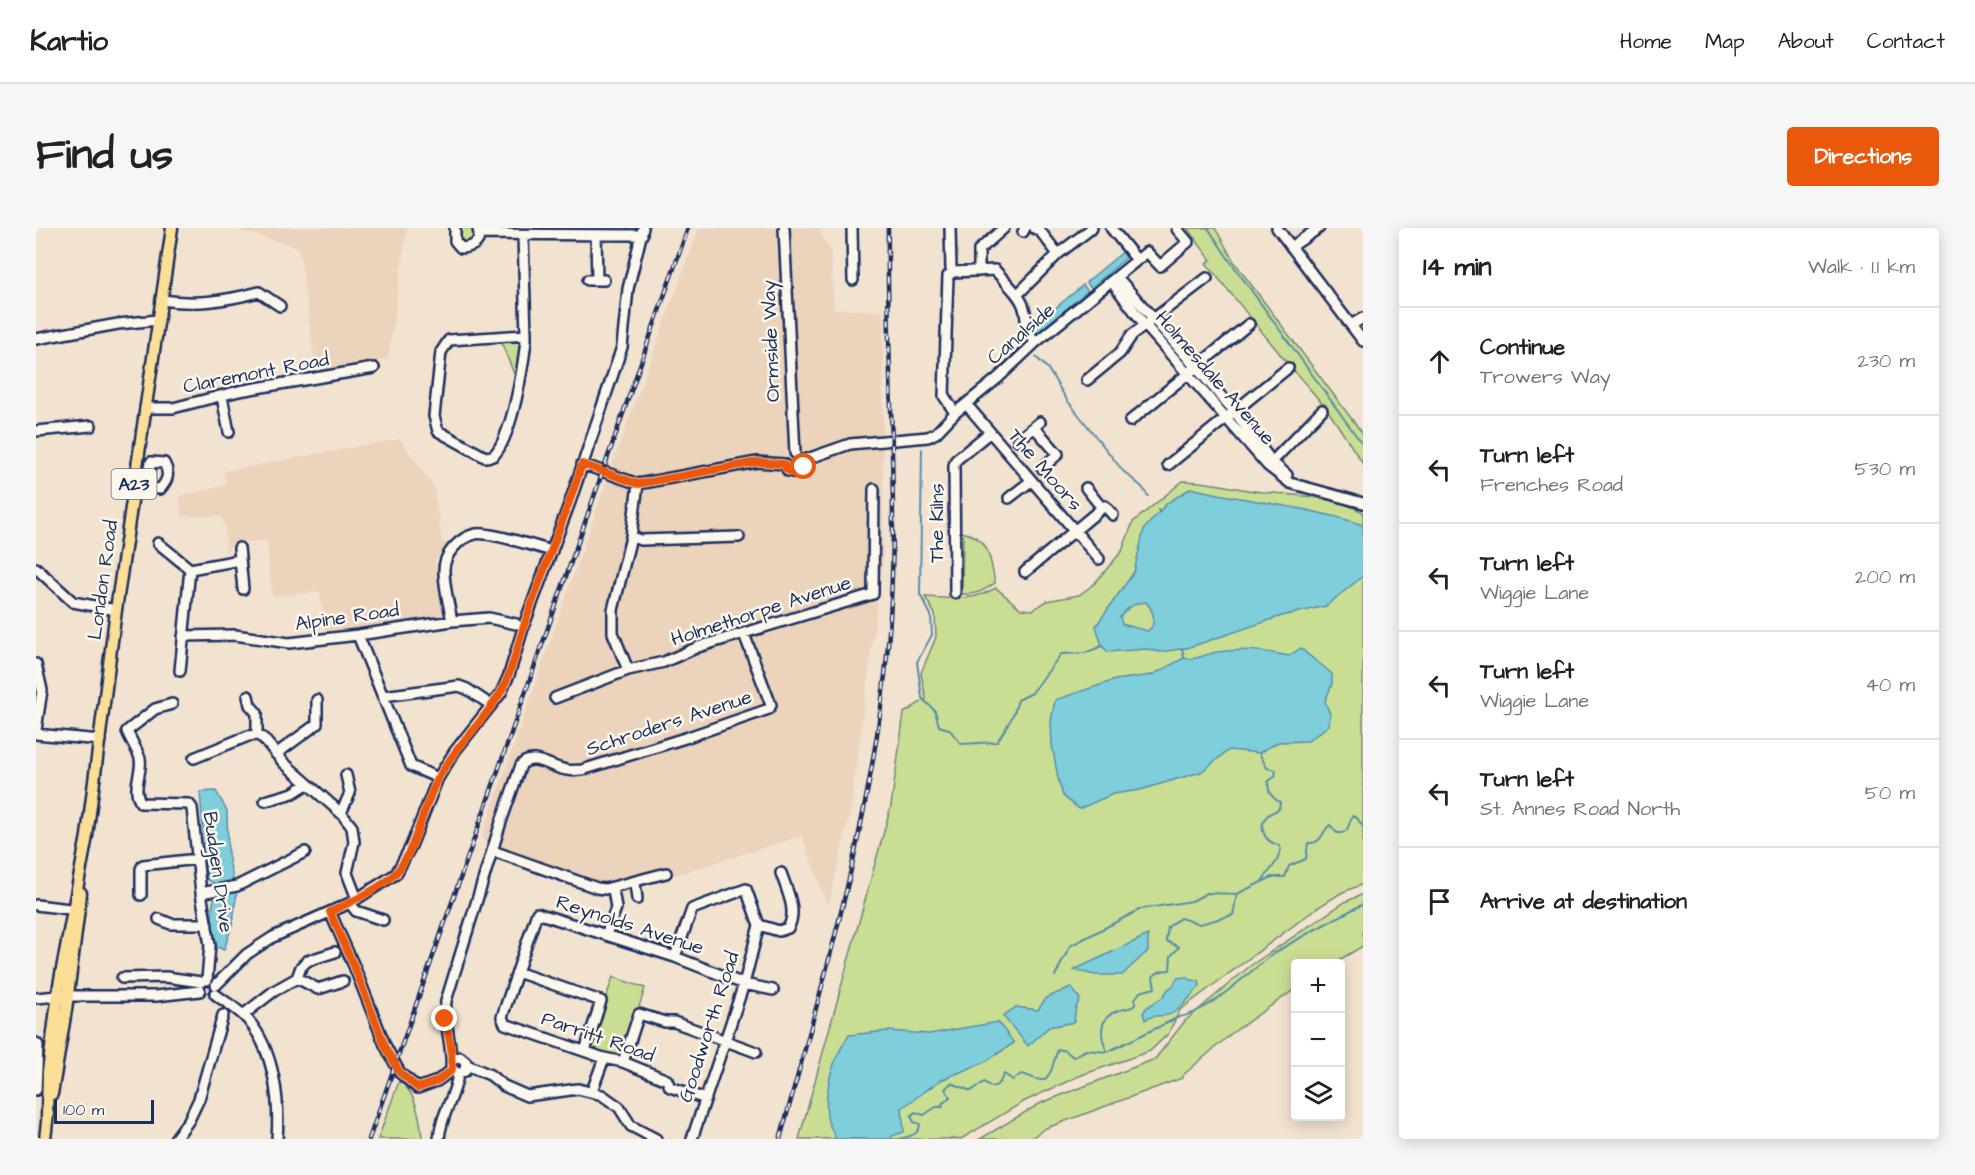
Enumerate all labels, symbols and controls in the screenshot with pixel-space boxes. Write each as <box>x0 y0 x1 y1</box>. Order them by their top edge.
text: Kartio <box>30 22 108 61</box>
text: Home <box>1620 27 1672 56</box>
text: Map <box>1705 27 1745 56</box>
text: About <box>1778 27 1834 56</box>
text: Contact <box>1867 27 1945 56</box>
text: Find us <box>36 127 173 185</box>
button: Directions <box>1787 127 1939 186</box>
text: 14 min <box>1423 249 1492 285</box>
text: Walk · 1.1 km <box>1808 253 1915 281</box>
street label: Ormside Way <box>755 279 788 403</box>
street label: Canalside <box>981 296 1061 371</box>
street label: Holmesdale Avenue <box>1149 305 1282 452</box>
text: Continue <box>1480 332 1565 363</box>
street label: Claremont Road <box>181 345 331 401</box>
icon: ahead <box>1423 345 1456 378</box>
text: 230 m <box>1857 347 1915 375</box>
text: Trowers Way <box>1480 363 1611 391</box>
street label: The Moors <box>1001 423 1089 517</box>
text: Turn left <box>1480 440 1574 471</box>
route start <box>790 453 816 479</box>
icon: left <box>1423 453 1456 486</box>
text: 530 m <box>1854 455 1915 483</box>
road number: A23 <box>112 469 156 499</box>
text: Frenches Road <box>1480 471 1623 499</box>
street label: The Kilns <box>923 483 951 563</box>
street label: London Road <box>81 518 125 642</box>
text: Turn left <box>1480 548 1574 579</box>
icon: left <box>1423 561 1456 594</box>
text: 200 m <box>1855 563 1915 591</box>
street label: Holmethorpe Avenue <box>667 569 855 653</box>
text: Wiggie Lane <box>1480 579 1589 607</box>
street label: Alpine Road <box>293 596 401 638</box>
text: Turn left <box>1480 656 1574 687</box>
icon: left <box>1423 669 1456 702</box>
text: 40 m <box>1865 671 1915 699</box>
street label: Schroders Avenue <box>582 683 756 763</box>
text: Wiggie Lane <box>1480 687 1589 715</box>
text: Turn left <box>1480 764 1574 795</box>
icon: left <box>1423 777 1456 810</box>
text: 50 m <box>1865 779 1915 807</box>
text: St. Annes Road North <box>1480 795 1680 823</box>
street label: Budgen Drive <box>195 810 240 935</box>
icon: arrive <box>1423 885 1456 918</box>
text: Arrive at destination <box>1480 886 1687 917</box>
street label: Reynolds Avenue <box>552 888 708 963</box>
street label: Goodworth Road <box>671 948 747 1106</box>
map controls <box>1291 959 1345 1121</box>
button: + <box>1291 959 1345 1013</box>
route end <box>431 1005 457 1031</box>
street label: Parritt Road <box>538 1005 658 1069</box>
button: − <box>1291 1013 1345 1067</box>
button: layers <box>1291 1067 1345 1121</box>
scale bar <box>54 1097 154 1124</box>
text: 100 m <box>63 1099 104 1121</box>

